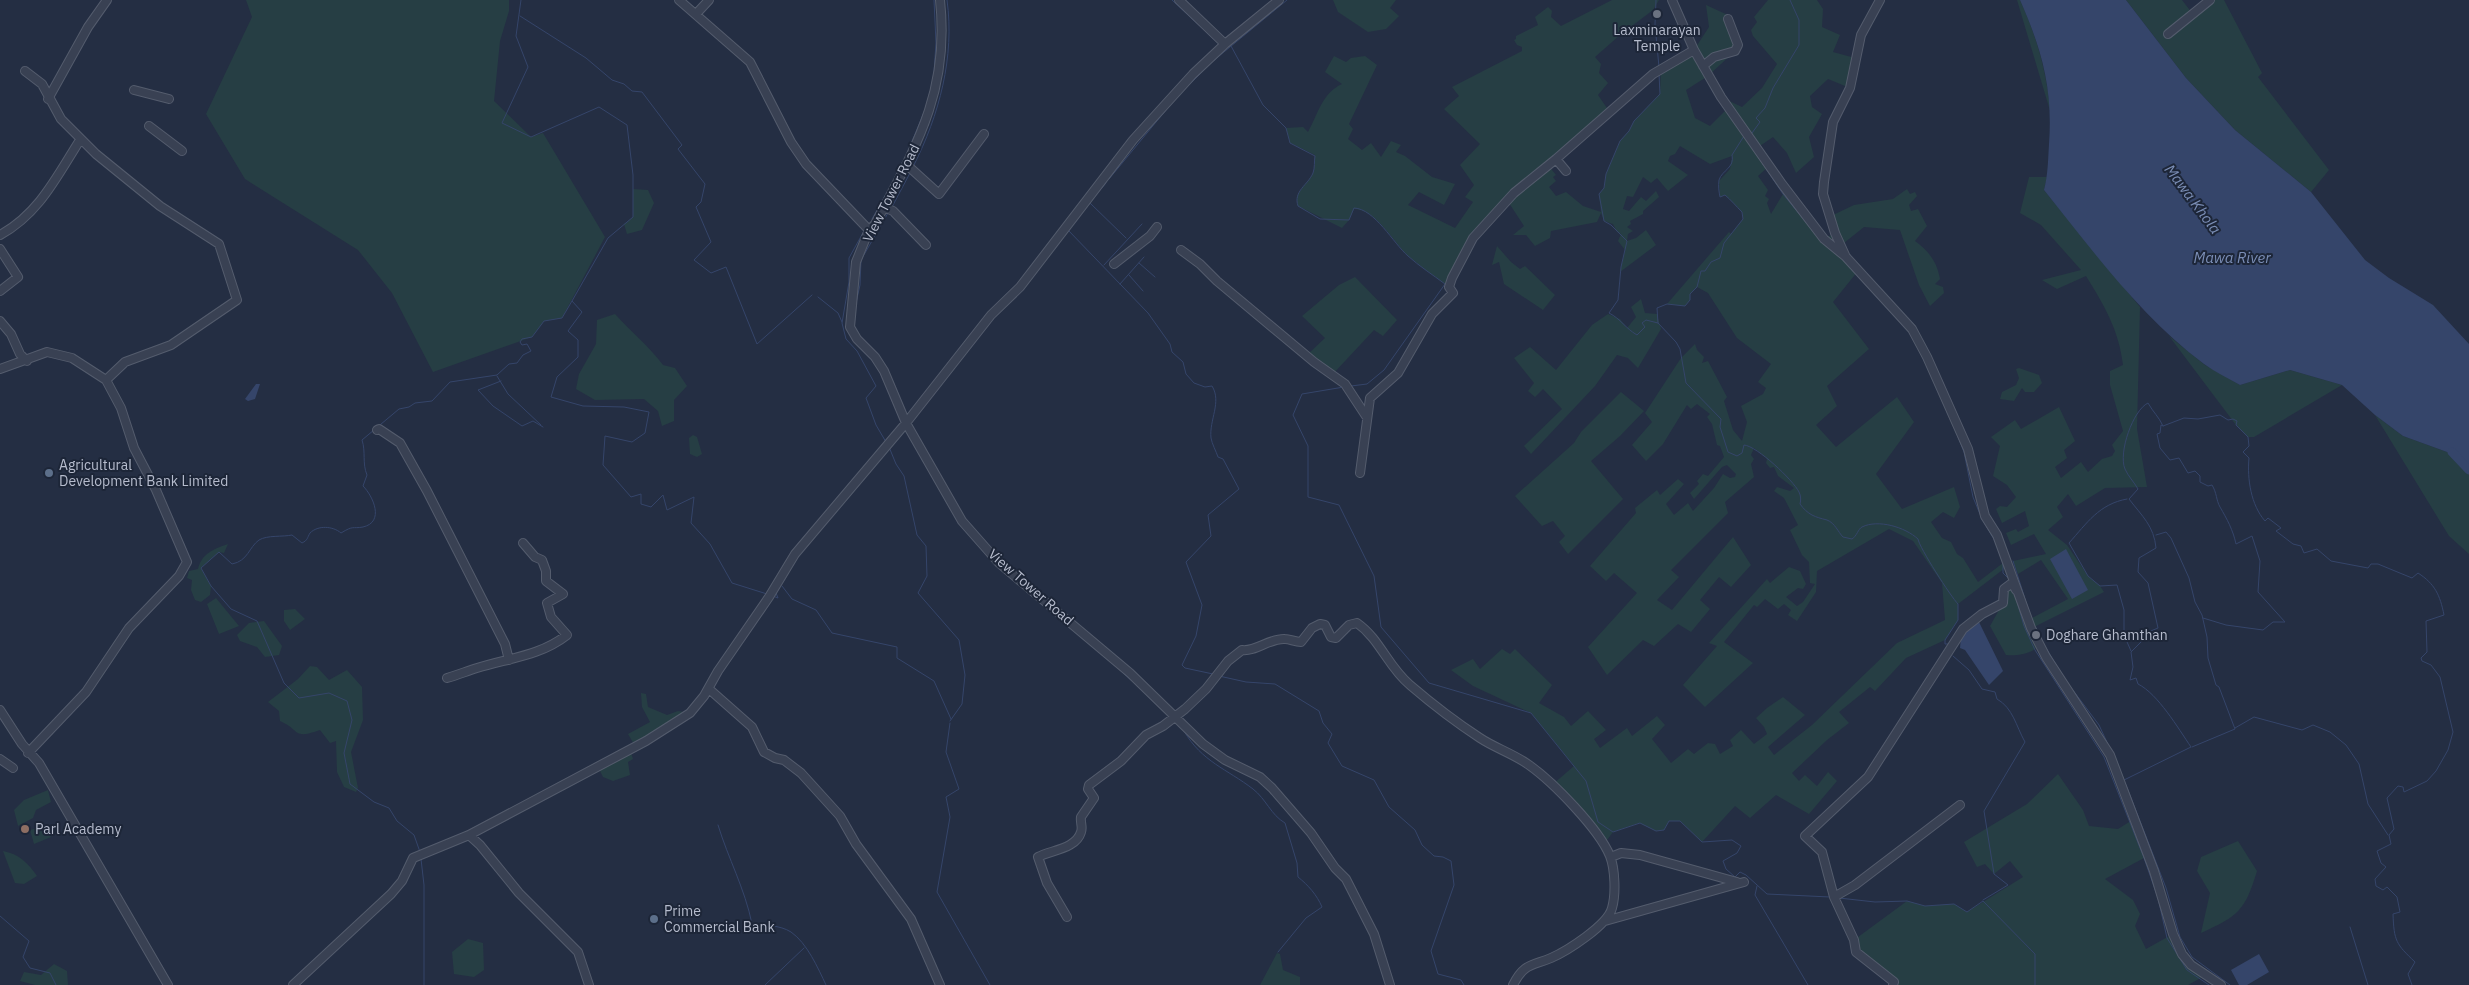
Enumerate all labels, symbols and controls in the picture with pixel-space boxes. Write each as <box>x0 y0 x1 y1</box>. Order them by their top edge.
marker: Laxminarayan Temple <box>1651 8 1663 20</box>
place label: Laxminarayan Temple <box>1613 21 1701 55</box>
street label: View Tower Road <box>859 141 923 245</box>
water label: Mawa Khola <box>2161 160 2225 238</box>
water label: Mawa River <box>2193 248 2271 267</box>
place label: Agricultural Development Bank Limited <box>59 456 228 490</box>
marker: Agricultural Development Bank Limited <box>43 467 55 479</box>
street label: View Tower Road <box>985 545 1077 629</box>
place label: Doghare Ghamthan <box>2046 626 2168 644</box>
marker: Doghare Ghamthan <box>2030 629 2042 641</box>
place label: Parl Academy <box>35 820 121 838</box>
marker: Parl Academy <box>19 823 31 835</box>
place label: Prime Commercial Bank <box>664 902 775 936</box>
marker: Prime Commercial Bank <box>648 913 660 925</box>

